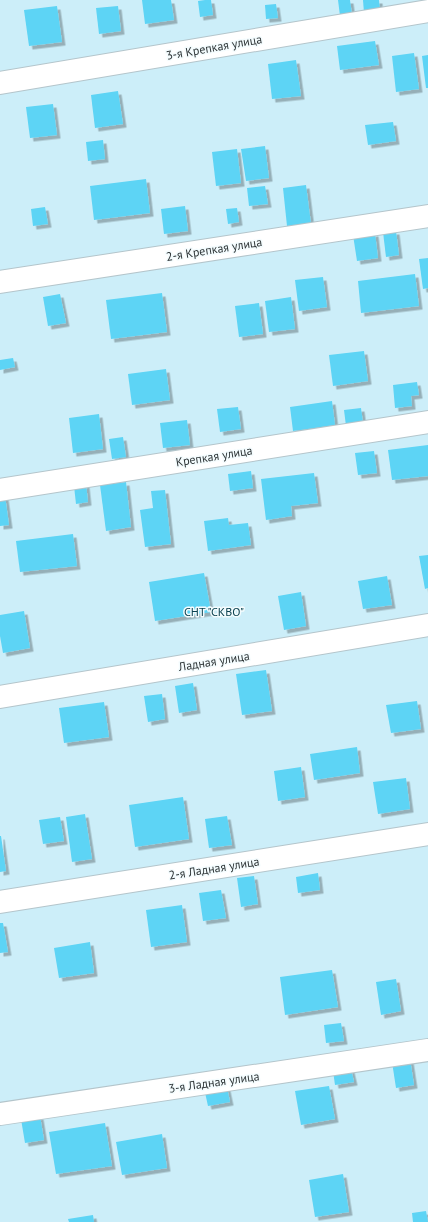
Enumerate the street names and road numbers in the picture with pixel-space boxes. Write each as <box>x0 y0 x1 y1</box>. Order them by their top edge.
street label: 3-я Крепкая улица <box>165 31 263 63</box>
street label: 2-я Крепкая улица <box>165 234 263 264</box>
street label: Крепкая улица <box>175 443 253 469</box>
street label: Ладная улица <box>176 648 251 674</box>
street label: 2-я Ладная улица <box>168 853 260 883</box>
street label: 3-я Ладная улица <box>168 1068 260 1096</box>

